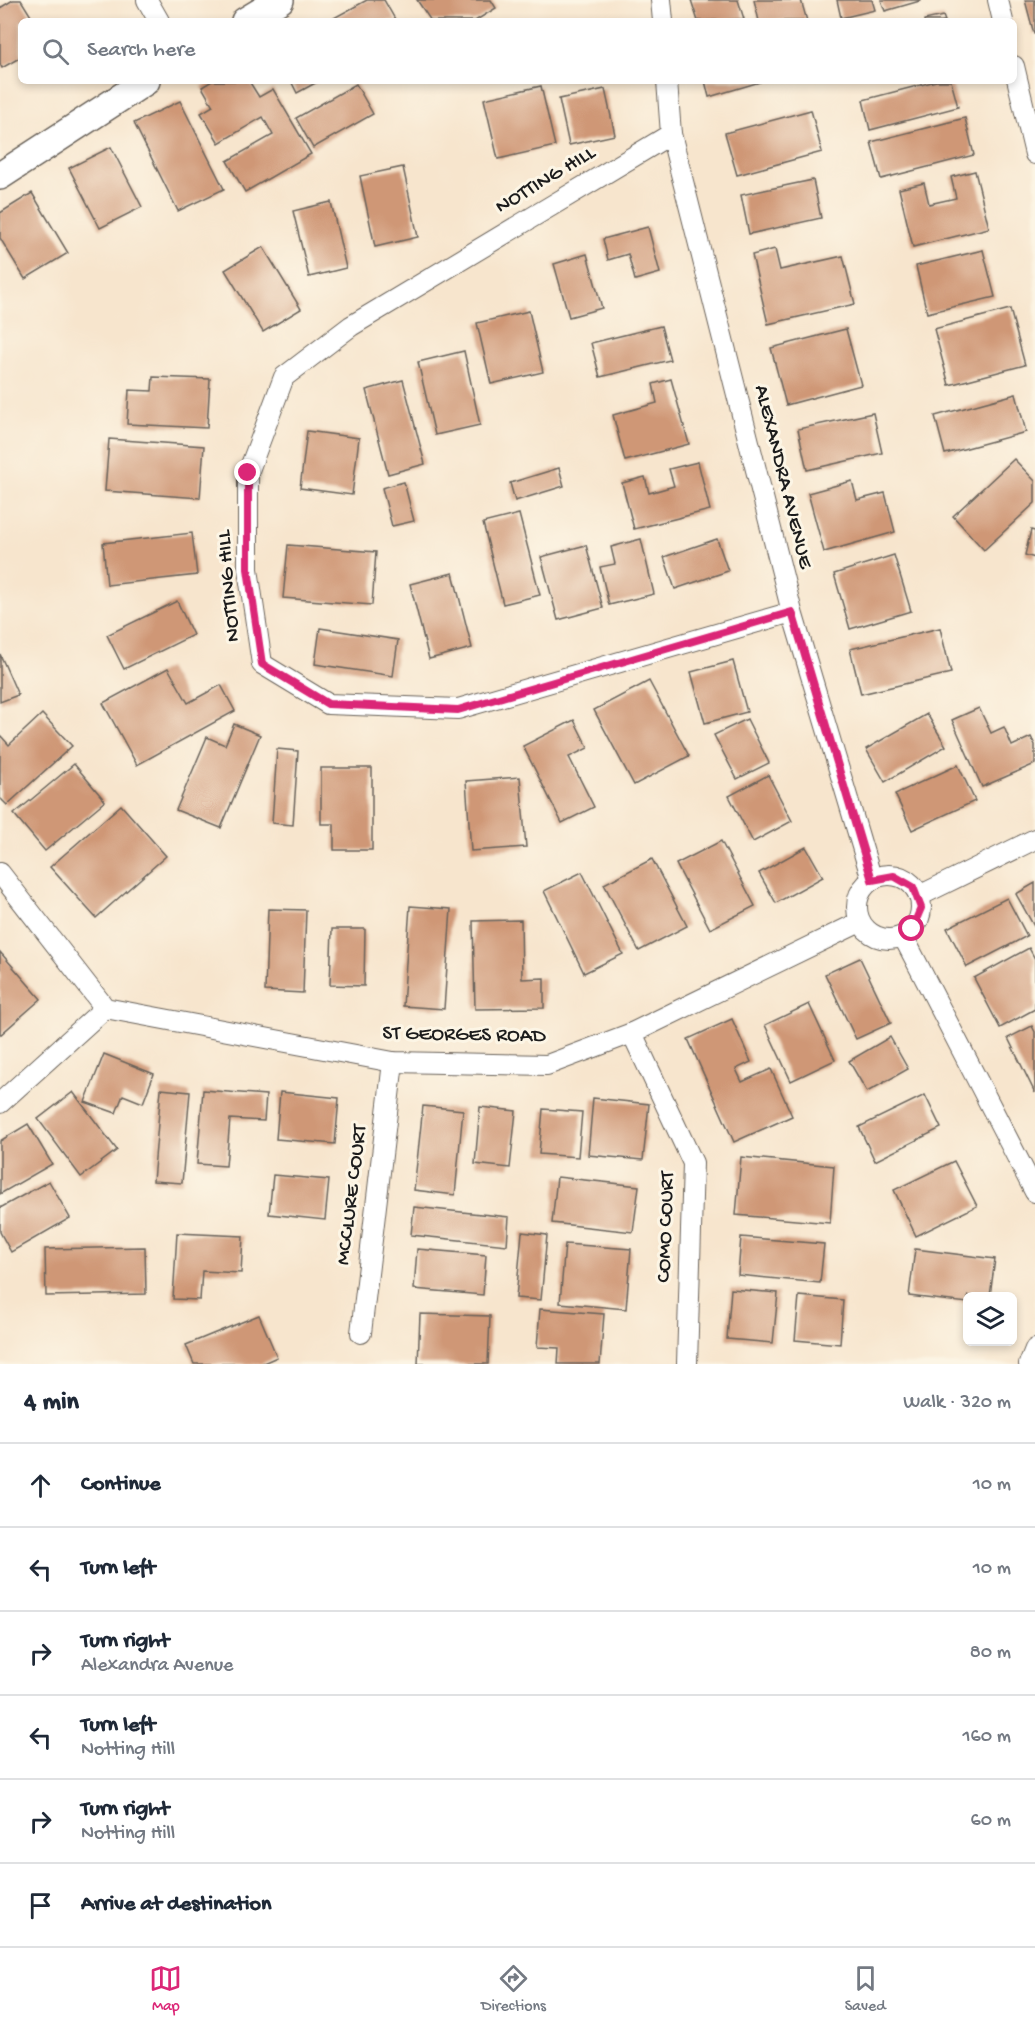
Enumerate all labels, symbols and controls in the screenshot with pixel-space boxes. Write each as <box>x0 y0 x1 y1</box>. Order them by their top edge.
search box <box>18 18 1017 84</box>
icon: search <box>39 35 72 68</box>
text: Search here <box>87 38 195 64</box>
street label: NOTTING HILL <box>492 141 602 221</box>
street label: ALEXANDRA AVENUE <box>747 383 817 572</box>
route end <box>234 459 260 485</box>
street label: NOTTING HILL <box>213 528 247 643</box>
route start <box>898 915 924 941</box>
street label: ST GEORGES ROAD <box>382 1022 546 1050</box>
street label: MCCLURE COURT <box>332 1122 374 1267</box>
street label: COMO COURT <box>653 1170 681 1283</box>
map controls <box>963 1292 1017 1346</box>
button: layers <box>963 1292 1017 1346</box>
text: 4 min <box>24 1388 79 1419</box>
text: Walk · 320 m <box>903 1392 1011 1415</box>
icon: ahead <box>24 1469 57 1502</box>
text: Continue <box>81 1472 161 1498</box>
text: 10 m <box>973 1474 1011 1497</box>
icon: left <box>24 1553 57 1586</box>
text: Turn left <box>81 1556 155 1582</box>
text: 10 m <box>973 1558 1011 1581</box>
text: Turn right <box>81 1629 169 1655</box>
icon: right <box>24 1637 57 1670</box>
text: 80 m <box>970 1642 1011 1665</box>
text: Alexandra Avenue <box>81 1655 233 1678</box>
text: Turn left <box>81 1713 155 1739</box>
icon: left <box>24 1721 57 1754</box>
text: 160 m <box>962 1726 1011 1749</box>
text: Notting Hill <box>81 1739 175 1762</box>
text: Turn right <box>81 1797 169 1823</box>
icon: right <box>24 1805 57 1838</box>
text: 60 m <box>971 1810 1011 1833</box>
text: Notting Hill <box>81 1823 175 1846</box>
icon: arrive <box>24 1889 57 1922</box>
text: Arrive at destination <box>81 1892 271 1918</box>
tab: Map <box>149 1962 182 2017</box>
tab: Directions <box>481 1962 546 2017</box>
tab: Saved <box>845 1962 886 2017</box>

